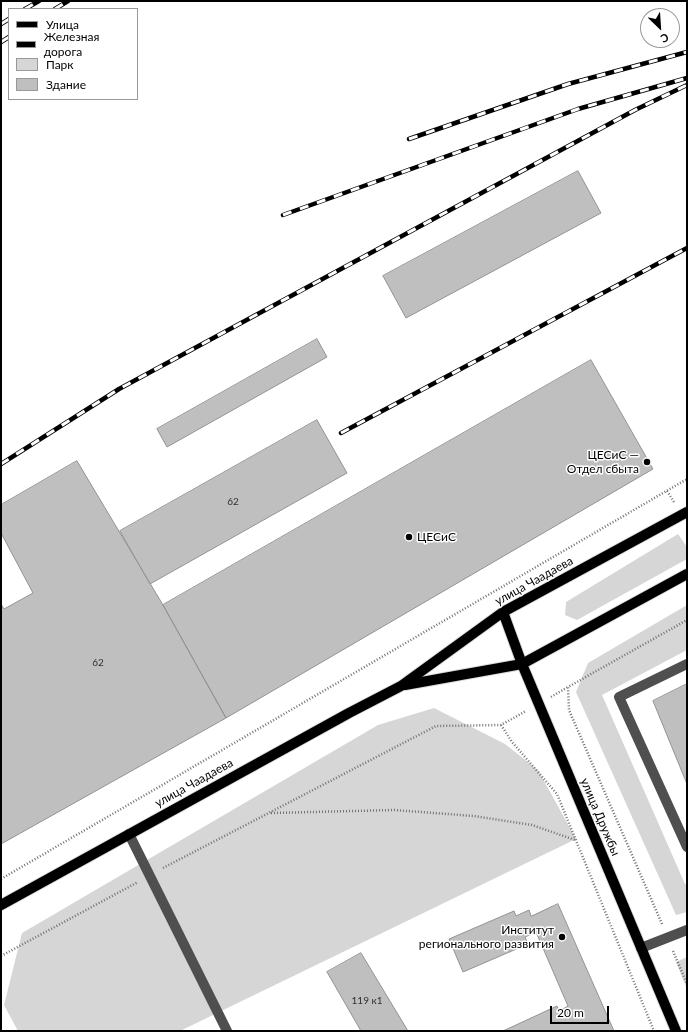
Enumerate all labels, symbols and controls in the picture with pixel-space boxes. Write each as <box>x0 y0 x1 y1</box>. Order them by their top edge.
legend <box>8 8 138 100</box>
north arrow <box>640 8 680 48</box>
text: Улица <box>46 17 79 32</box>
text: Железная дорога <box>44 29 99 59</box>
text: С <box>659 31 671 46</box>
text: Парк <box>46 57 74 72</box>
text: Здание <box>46 77 86 92</box>
place label: ЦЕСиС — Отдел сбыта <box>567 448 639 476</box>
marker: ЦЕСиС — Отдел сбыта <box>642 457 652 467</box>
house number: 62 <box>227 496 239 508</box>
place label: ЦЕСиС <box>417 530 456 544</box>
marker: ЦЕСиС <box>404 532 414 542</box>
street label: улица Чаадаева <box>492 554 576 608</box>
house number: 62 <box>92 657 104 669</box>
street label: улица Чаадаева <box>152 756 236 810</box>
street label: улица Дружбы <box>577 776 623 858</box>
place label: Институт регионального развития <box>419 923 554 951</box>
marker: Институт регионального развития <box>557 932 567 942</box>
house number: 119 к1 <box>352 995 382 1007</box>
scale bar <box>552 998 611 1024</box>
text: 20 m <box>557 1005 584 1020</box>

